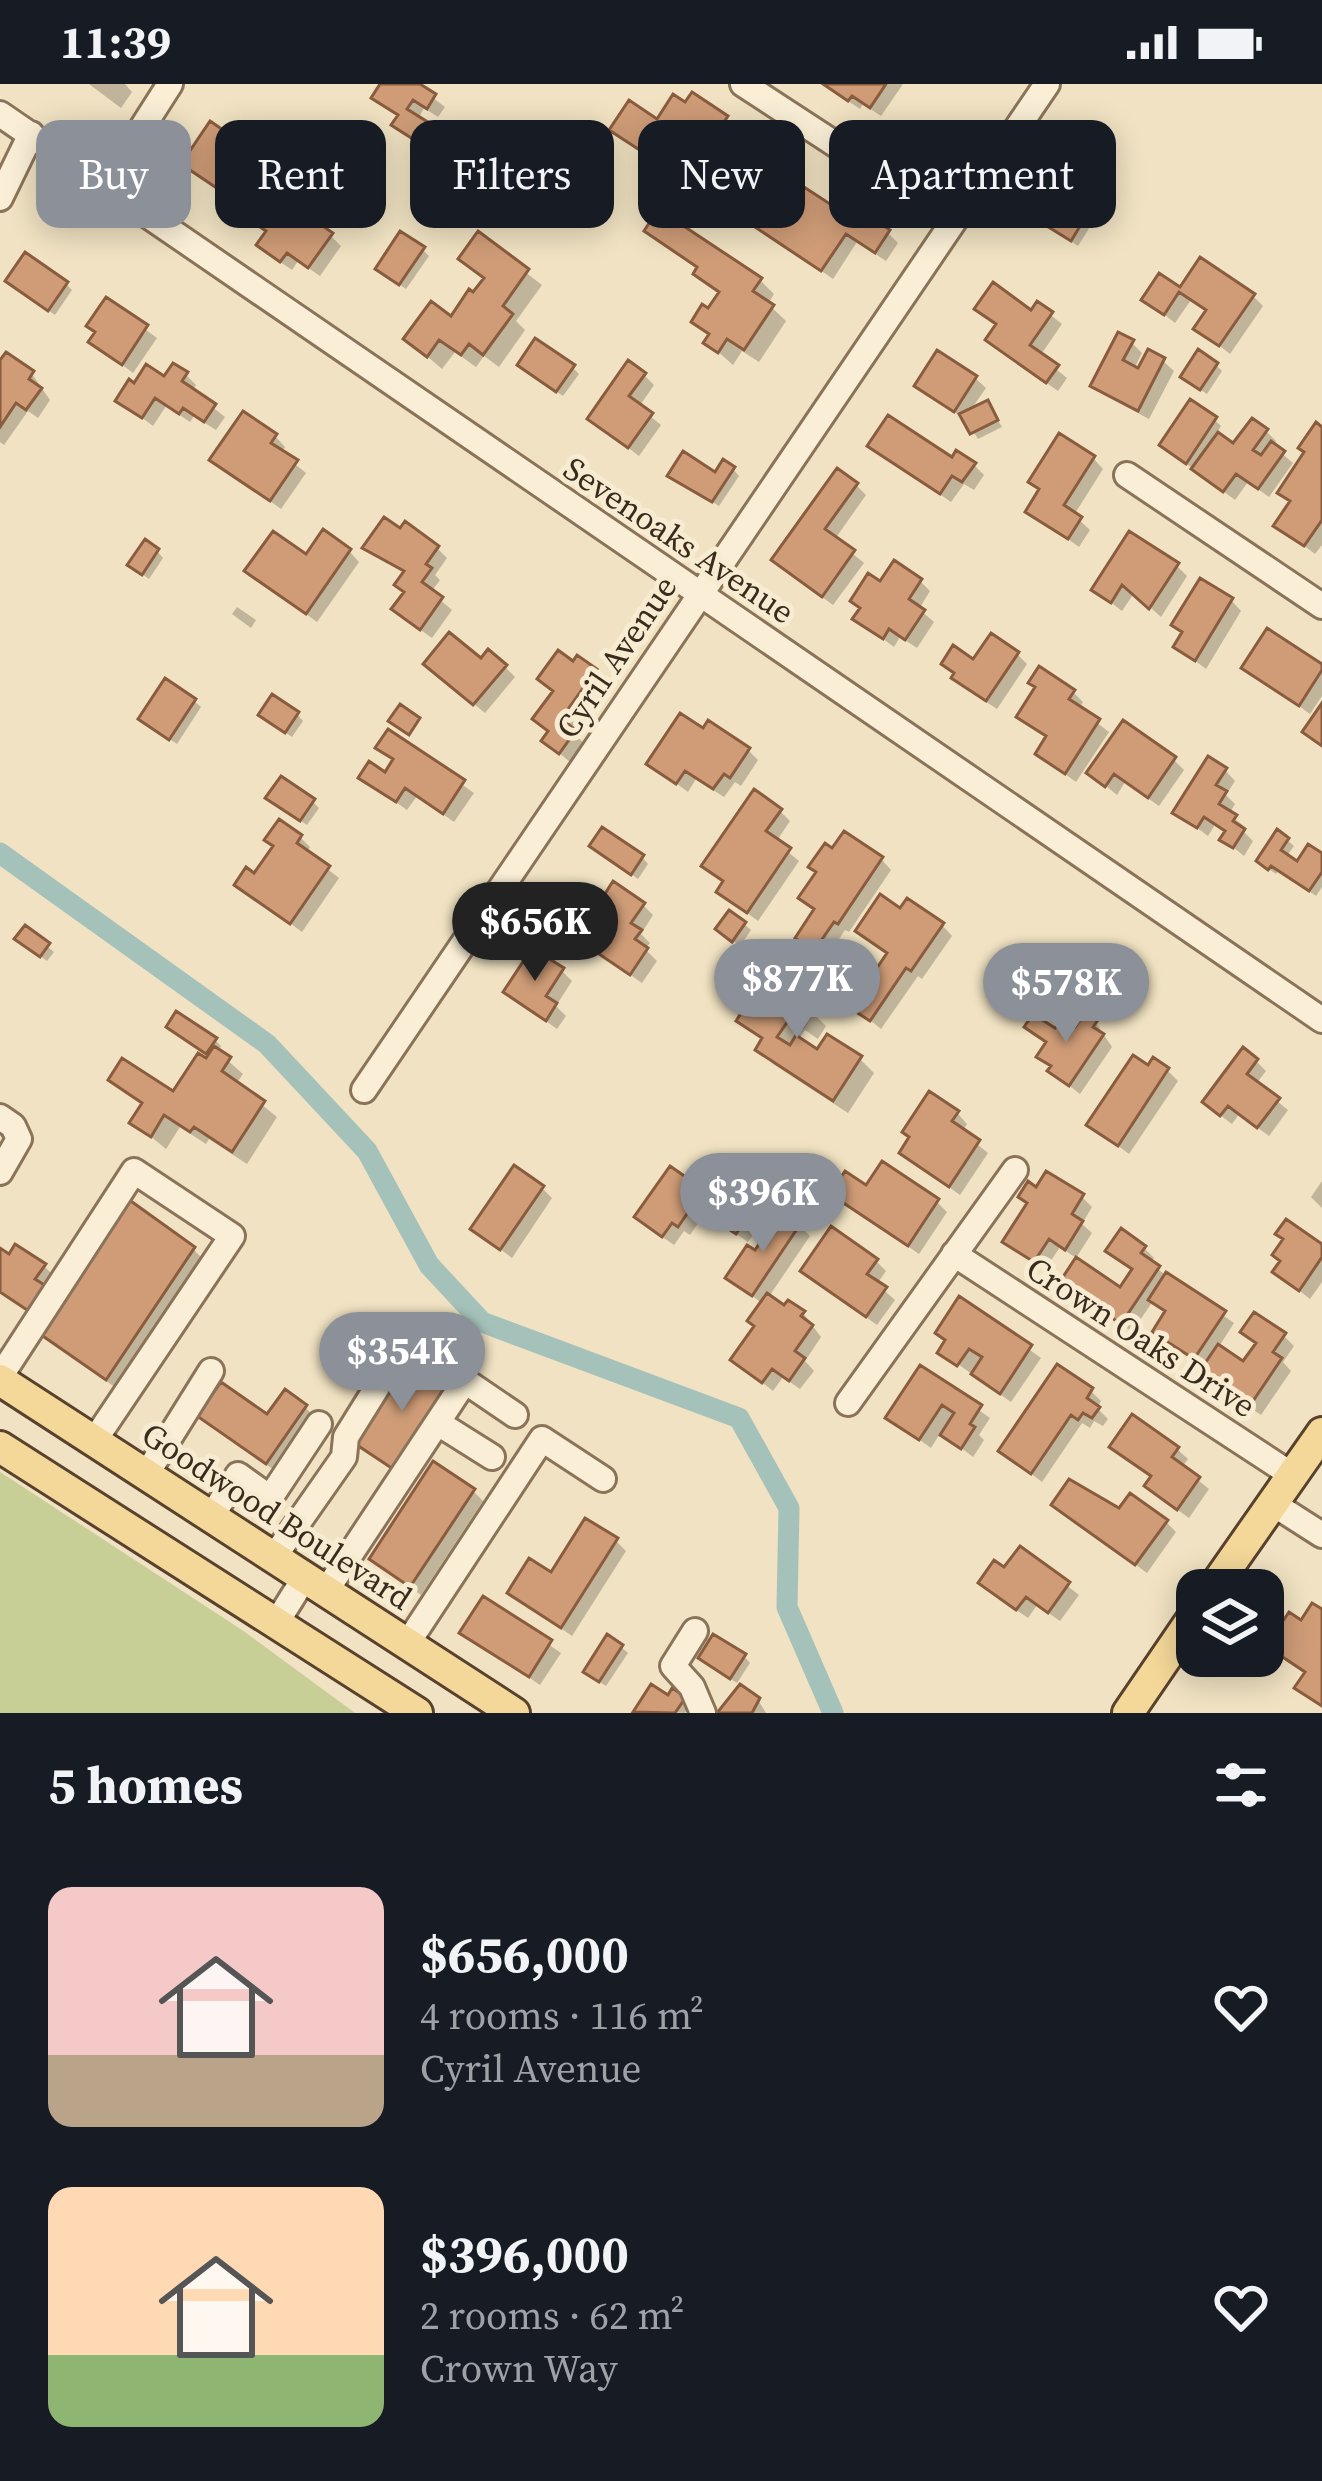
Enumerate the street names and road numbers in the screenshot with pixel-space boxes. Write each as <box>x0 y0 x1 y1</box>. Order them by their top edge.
street label: Sevenoaks Avenue <box>555 446 803 634</box>
street label: Cyril Avenue <box>545 567 687 747</box>
street label: Crown Oaks Drive <box>1018 1246 1264 1428</box>
street label: Goodwood Boulevard <box>133 1412 421 1620</box>

